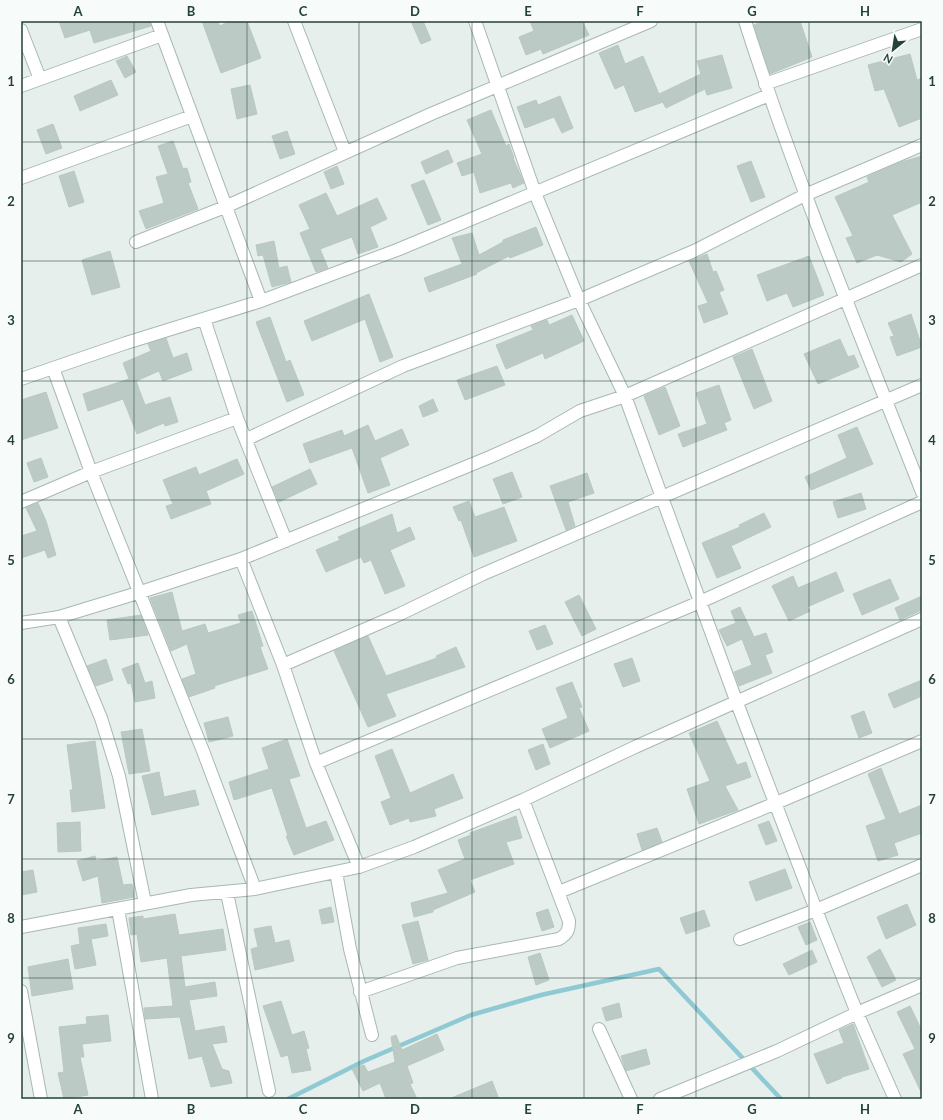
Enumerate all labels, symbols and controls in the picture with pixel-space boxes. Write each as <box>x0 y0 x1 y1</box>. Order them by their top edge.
text: A <box>72 3 83 19</box>
text: B <box>187 3 196 19</box>
text: C <box>299 3 308 19</box>
text: D <box>410 3 420 19</box>
text: E <box>524 3 532 19</box>
text: F <box>636 3 644 19</box>
text: G <box>747 3 757 19</box>
text: H <box>860 3 870 19</box>
north arrow <box>873 30 913 70</box>
text: N <box>881 51 895 67</box>
text: 1 <box>7 73 15 89</box>
text: 1 <box>928 73 936 89</box>
text: 2 <box>7 193 15 209</box>
text: 2 <box>928 193 936 209</box>
text: 3 <box>7 312 15 328</box>
text: 3 <box>928 312 936 328</box>
text: 4 <box>7 432 15 448</box>
text: 4 <box>928 432 936 448</box>
text: 5 <box>7 552 15 568</box>
text: 5 <box>928 552 936 568</box>
text: 6 <box>7 671 15 687</box>
text: 6 <box>928 671 936 687</box>
text: 7 <box>7 791 15 807</box>
text: 7 <box>928 791 936 807</box>
text: 8 <box>7 910 15 926</box>
text: 8 <box>928 910 936 926</box>
text: 9 <box>7 1030 15 1046</box>
text: 9 <box>928 1030 936 1046</box>
text: A <box>72 1101 83 1117</box>
text: B <box>187 1101 196 1117</box>
text: C <box>299 1101 308 1117</box>
text: D <box>410 1101 420 1117</box>
text: E <box>524 1101 532 1117</box>
text: F <box>636 1101 644 1117</box>
text: G <box>747 1101 757 1117</box>
text: H <box>860 1101 870 1117</box>

